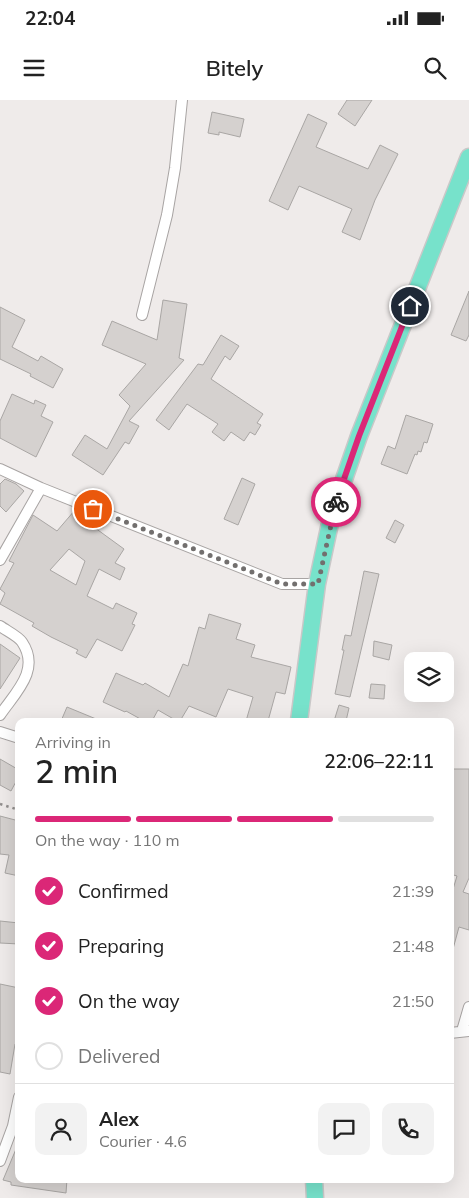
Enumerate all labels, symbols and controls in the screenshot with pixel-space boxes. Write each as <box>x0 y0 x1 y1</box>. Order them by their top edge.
text: 22:04 <box>25 6 75 30</box>
icon: menu <box>20 54 48 82</box>
text: Bitely <box>206 54 263 82</box>
icon: search <box>421 54 449 82</box>
pin <box>389 285 431 327</box>
icon: home <box>396 292 424 320</box>
courier <box>311 477 361 527</box>
pin <box>72 488 114 530</box>
icon: bike <box>322 488 350 516</box>
icon: bag <box>79 495 107 523</box>
map controls <box>404 652 454 702</box>
button: layers <box>404 652 454 702</box>
text: Arriving in <box>35 732 111 752</box>
text: 22:06–22:11 <box>324 749 434 773</box>
text: 2 min <box>35 751 118 791</box>
text: On the way · 110 m <box>35 830 180 850</box>
icon: check <box>35 877 63 905</box>
text: Confirmed <box>78 879 169 903</box>
text: 21:39 <box>392 881 434 901</box>
icon: check <box>35 932 63 960</box>
text: Preparing <box>78 934 164 958</box>
text: 21:48 <box>392 936 434 956</box>
icon: check <box>35 987 63 1015</box>
text: On the way <box>78 989 180 1013</box>
text: 21:50 <box>392 991 434 1011</box>
text: Delivered <box>78 1044 160 1068</box>
button: person <box>35 1103 87 1155</box>
button: chat <box>318 1103 370 1155</box>
button: phone <box>382 1103 434 1155</box>
text: Alex <box>99 1107 139 1131</box>
text: Courier · 4.6 <box>99 1131 187 1151</box>

